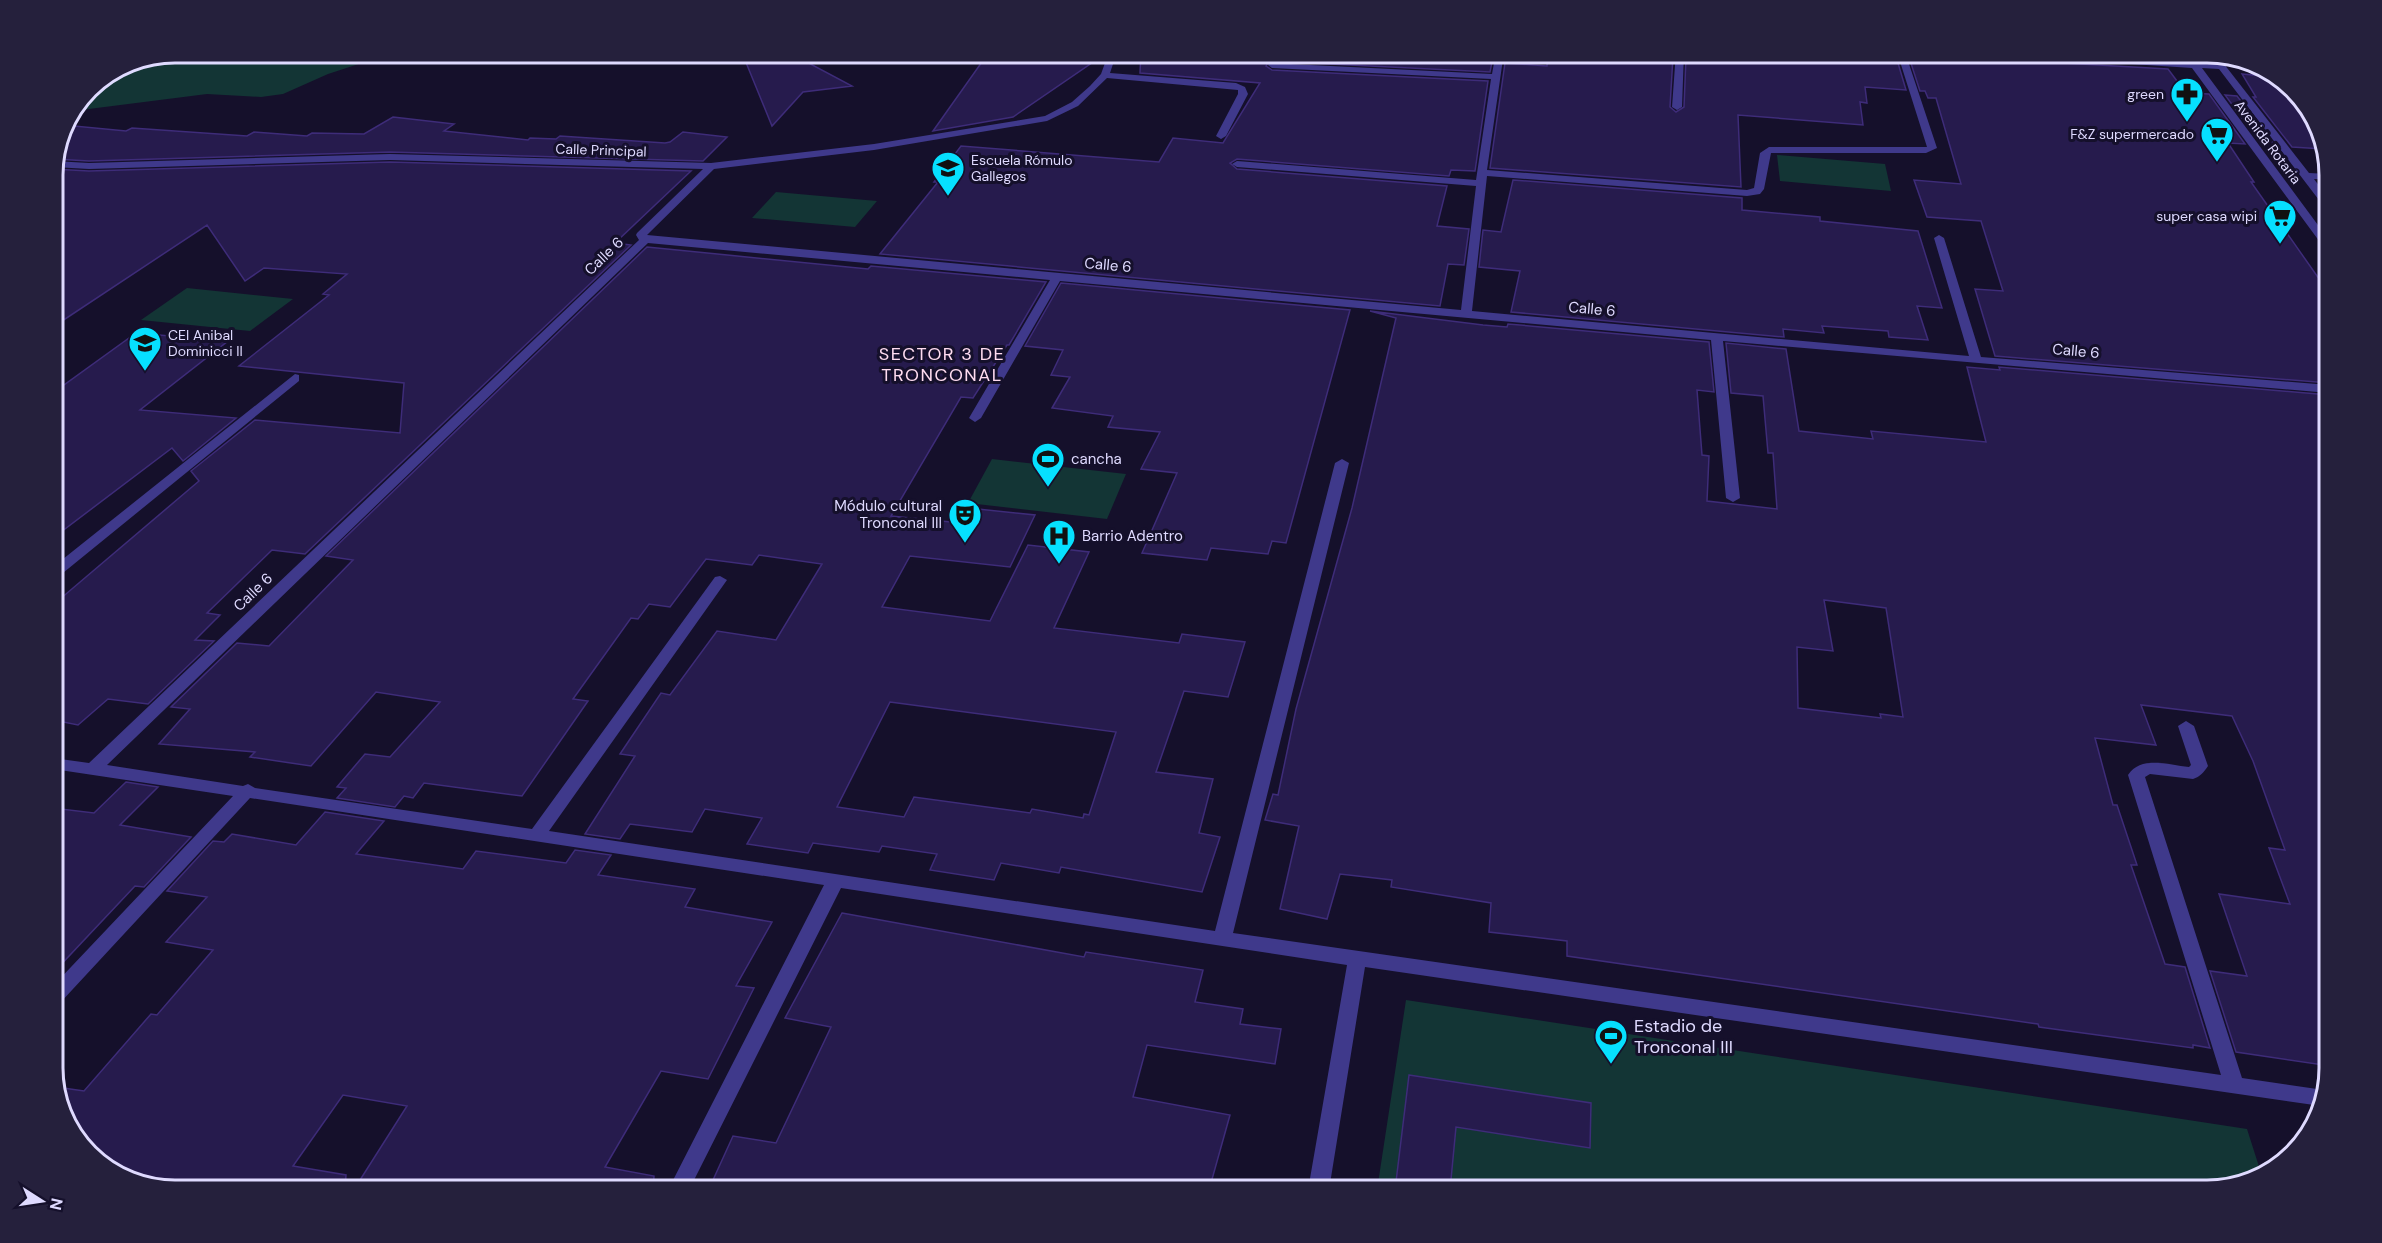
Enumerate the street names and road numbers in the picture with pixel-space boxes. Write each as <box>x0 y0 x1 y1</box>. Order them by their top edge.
street label: Avenida Rotaria <box>2231 97 2305 187</box>
street label: Calle Principal <box>555 139 647 161</box>
street label: Calle 6 <box>580 232 628 280</box>
street label: Calle 6 <box>1083 253 1133 277</box>
street label: Calle 6 <box>1567 297 1617 321</box>
street label: Calle 6 <box>2051 339 2101 363</box>
street label: Calle 6 <box>229 568 277 616</box>

